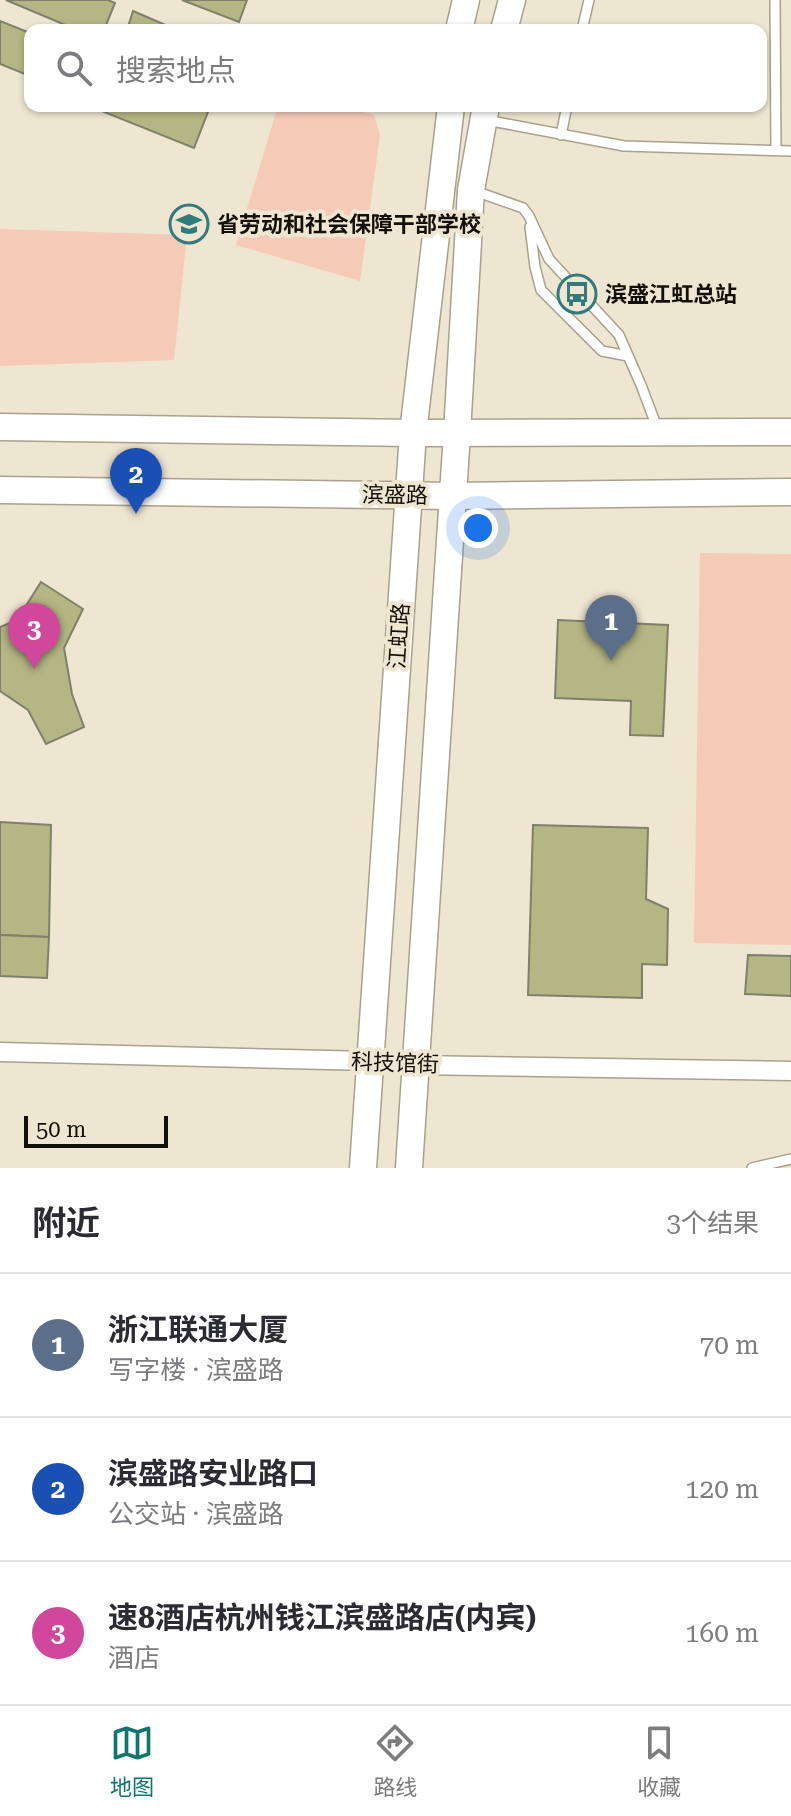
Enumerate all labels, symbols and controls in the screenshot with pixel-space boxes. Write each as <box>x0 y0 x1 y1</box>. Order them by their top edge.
search box <box>24 24 767 112</box>
icon: search <box>52 46 96 90</box>
text: 搜索地点 <box>116 53 236 88</box>
school or university icon: 省劳动和社会保障干部学校 <box>168 203 210 245</box>
place label: 省劳动和社会保障干部学校 <box>217 212 481 237</box>
bus stop icon: 滨盛江虹总站 <box>556 273 598 315</box>
place label: 滨盛江虹总站 <box>605 282 737 307</box>
pin: 2 <box>110 448 162 514</box>
street label: 滨盛路 <box>362 482 428 508</box>
your location <box>458 508 498 548</box>
pin: 1 <box>585 595 637 661</box>
street label: 江虹路 <box>384 602 414 670</box>
pin: 3 <box>8 603 60 669</box>
street label: 科技馆街 <box>351 1049 439 1077</box>
scale bar <box>24 1112 168 1148</box>
text: 50 m <box>36 1117 86 1142</box>
text: 附近 <box>32 1203 100 1243</box>
text: 3个结果 <box>666 1208 759 1238</box>
text: 浙江联通大厦 <box>108 1312 288 1347</box>
text: 1 <box>51 1330 65 1360</box>
text: 70 m <box>700 1330 759 1360</box>
text: 写字楼 · 滨盛路 <box>108 1355 284 1385</box>
text: 滨盛路安业路口 <box>108 1456 318 1491</box>
text: 2 <box>51 1474 65 1504</box>
text: 120 m <box>685 1474 759 1504</box>
text: 公交站 · 滨盛路 <box>108 1499 284 1529</box>
text: 速8酒店杭州钱江滨盛路店(内宾) <box>108 1600 536 1635</box>
text: 3 <box>51 1618 65 1648</box>
text: 160 m <box>685 1618 759 1648</box>
text: 酒店 <box>108 1643 160 1673</box>
tab: 地图 <box>110 1721 154 1801</box>
tab: 路线 <box>373 1721 417 1801</box>
tab: 收藏 <box>637 1721 681 1801</box>

